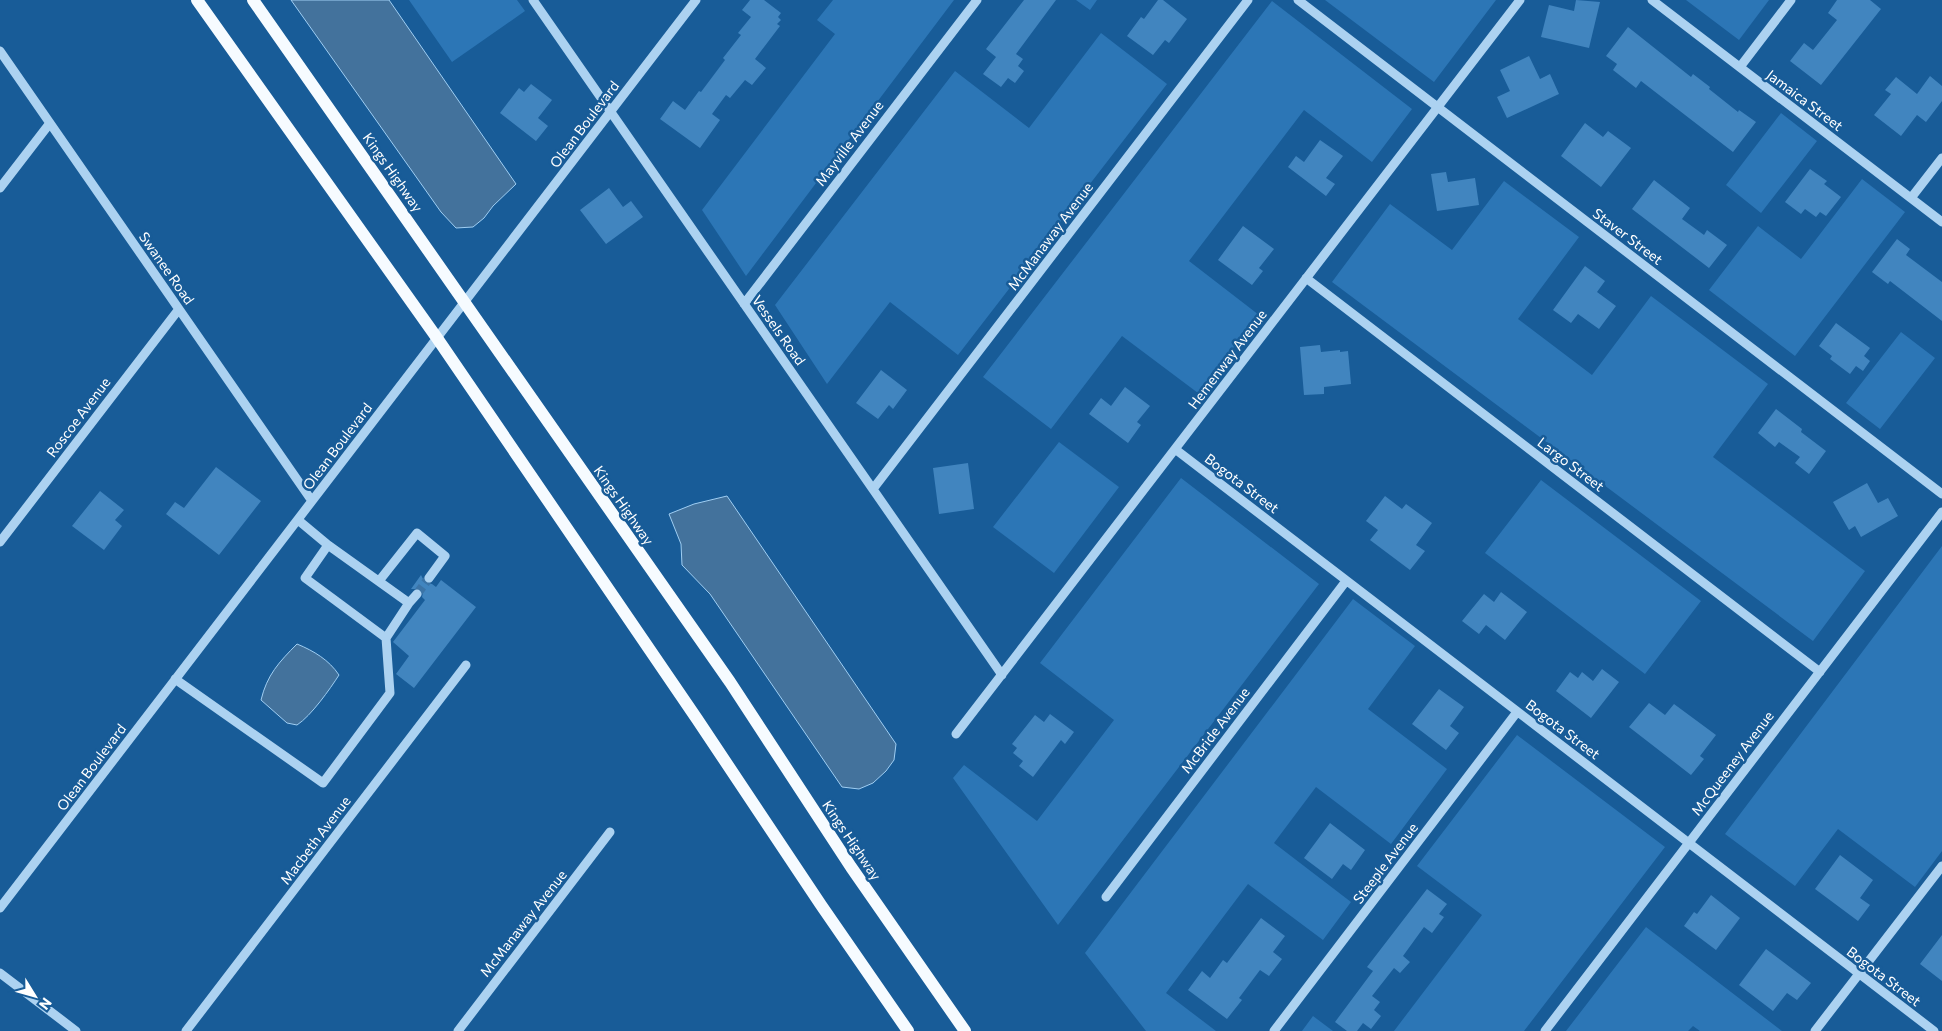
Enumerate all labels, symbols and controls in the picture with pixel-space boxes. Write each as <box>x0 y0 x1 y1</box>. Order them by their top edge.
street label: Jamaica Street <box>1764 66 1847 134</box>
street label: Olean Boulevard <box>546 77 622 171</box>
street label: Mayville Avenue <box>811 97 887 189</box>
street label: Kings Highway <box>359 129 427 215</box>
street label: McManaway Avenue <box>1004 179 1096 293</box>
street label: Staver Street <box>1590 204 1667 268</box>
street label: Swanee Road <box>136 229 198 307</box>
street label: Vessels Road <box>749 292 809 368</box>
street label: Hemenway Avenue <box>1184 306 1270 412</box>
street label: Roscoe Avenue <box>42 374 114 460</box>
street label: Olean Boulevard <box>299 399 375 493</box>
street label: Largo Street <box>1534 433 1608 495</box>
street label: Bogota Street <box>1202 450 1283 517</box>
street label: Kings Highway <box>590 462 658 548</box>
street label: McBride Avenue <box>1177 684 1253 776</box>
street label: Bogota Street <box>1523 696 1604 763</box>
street label: McQueeney Avenue <box>1687 708 1777 818</box>
street label: Olean Boulevard <box>53 720 129 814</box>
street label: Macbeth Avenue <box>276 792 354 888</box>
street label: Kings Highway <box>819 797 885 883</box>
street label: Steeple Avenue <box>1349 819 1421 907</box>
street label: McManaway Avenue <box>476 866 570 980</box>
street label: Bogota Street <box>1844 943 1925 1010</box>
north arrow <box>10 971 60 1021</box>
text: N <box>36 995 56 1013</box>

